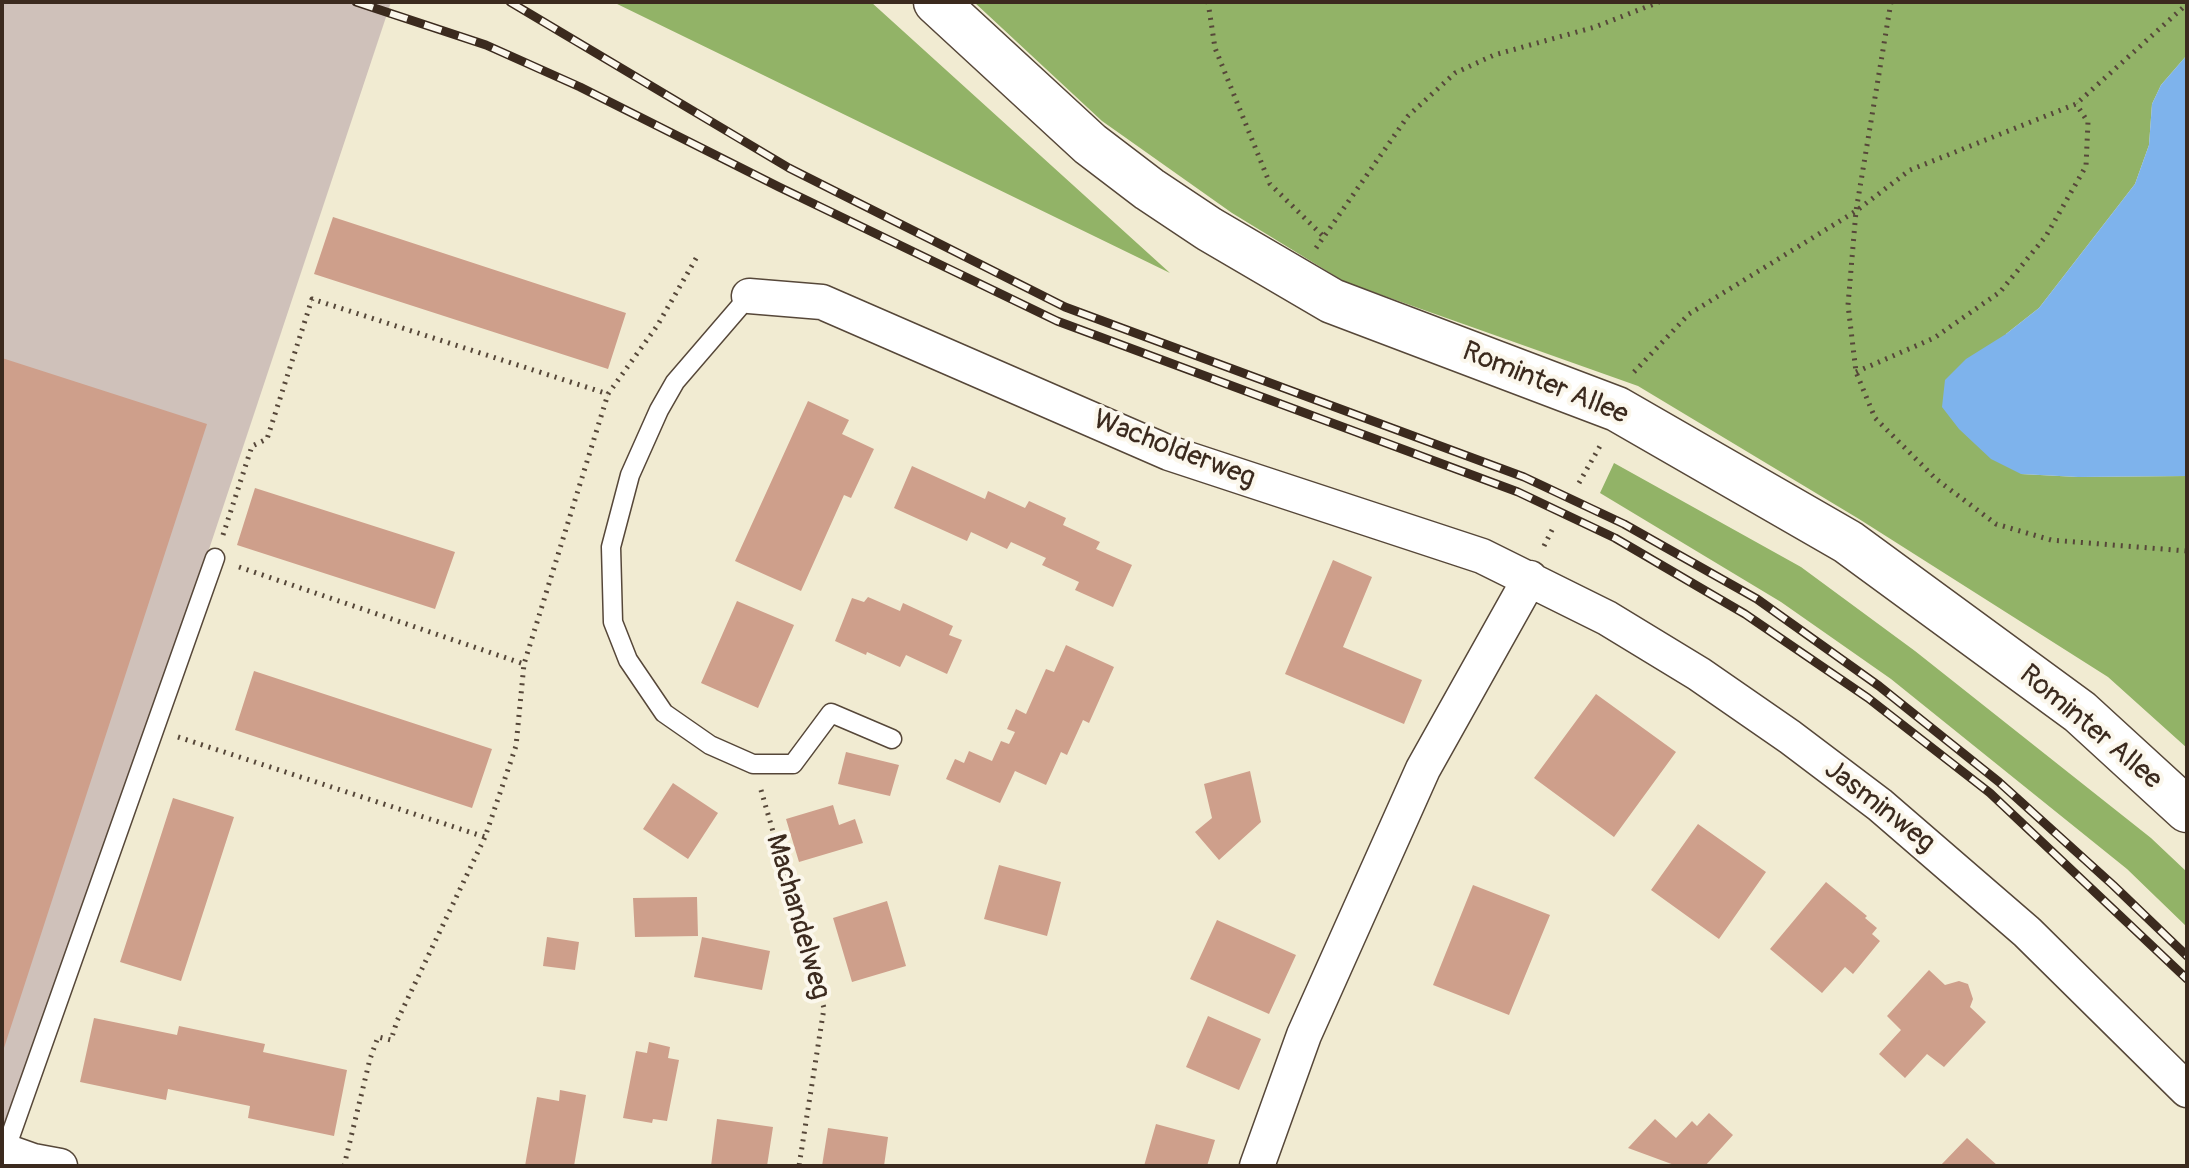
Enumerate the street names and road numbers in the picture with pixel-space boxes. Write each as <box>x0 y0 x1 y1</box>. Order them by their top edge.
street label: Rominter Allee <box>1457 335 1633 433</box>
street label: Wacholderweg <box>1088 404 1260 496</box>
street label: Rominter Allee <box>2012 659 2168 797</box>
street label: Jasminweg <box>1817 753 1941 861</box>
street label: Machandelweg <box>757 831 837 1003</box>

